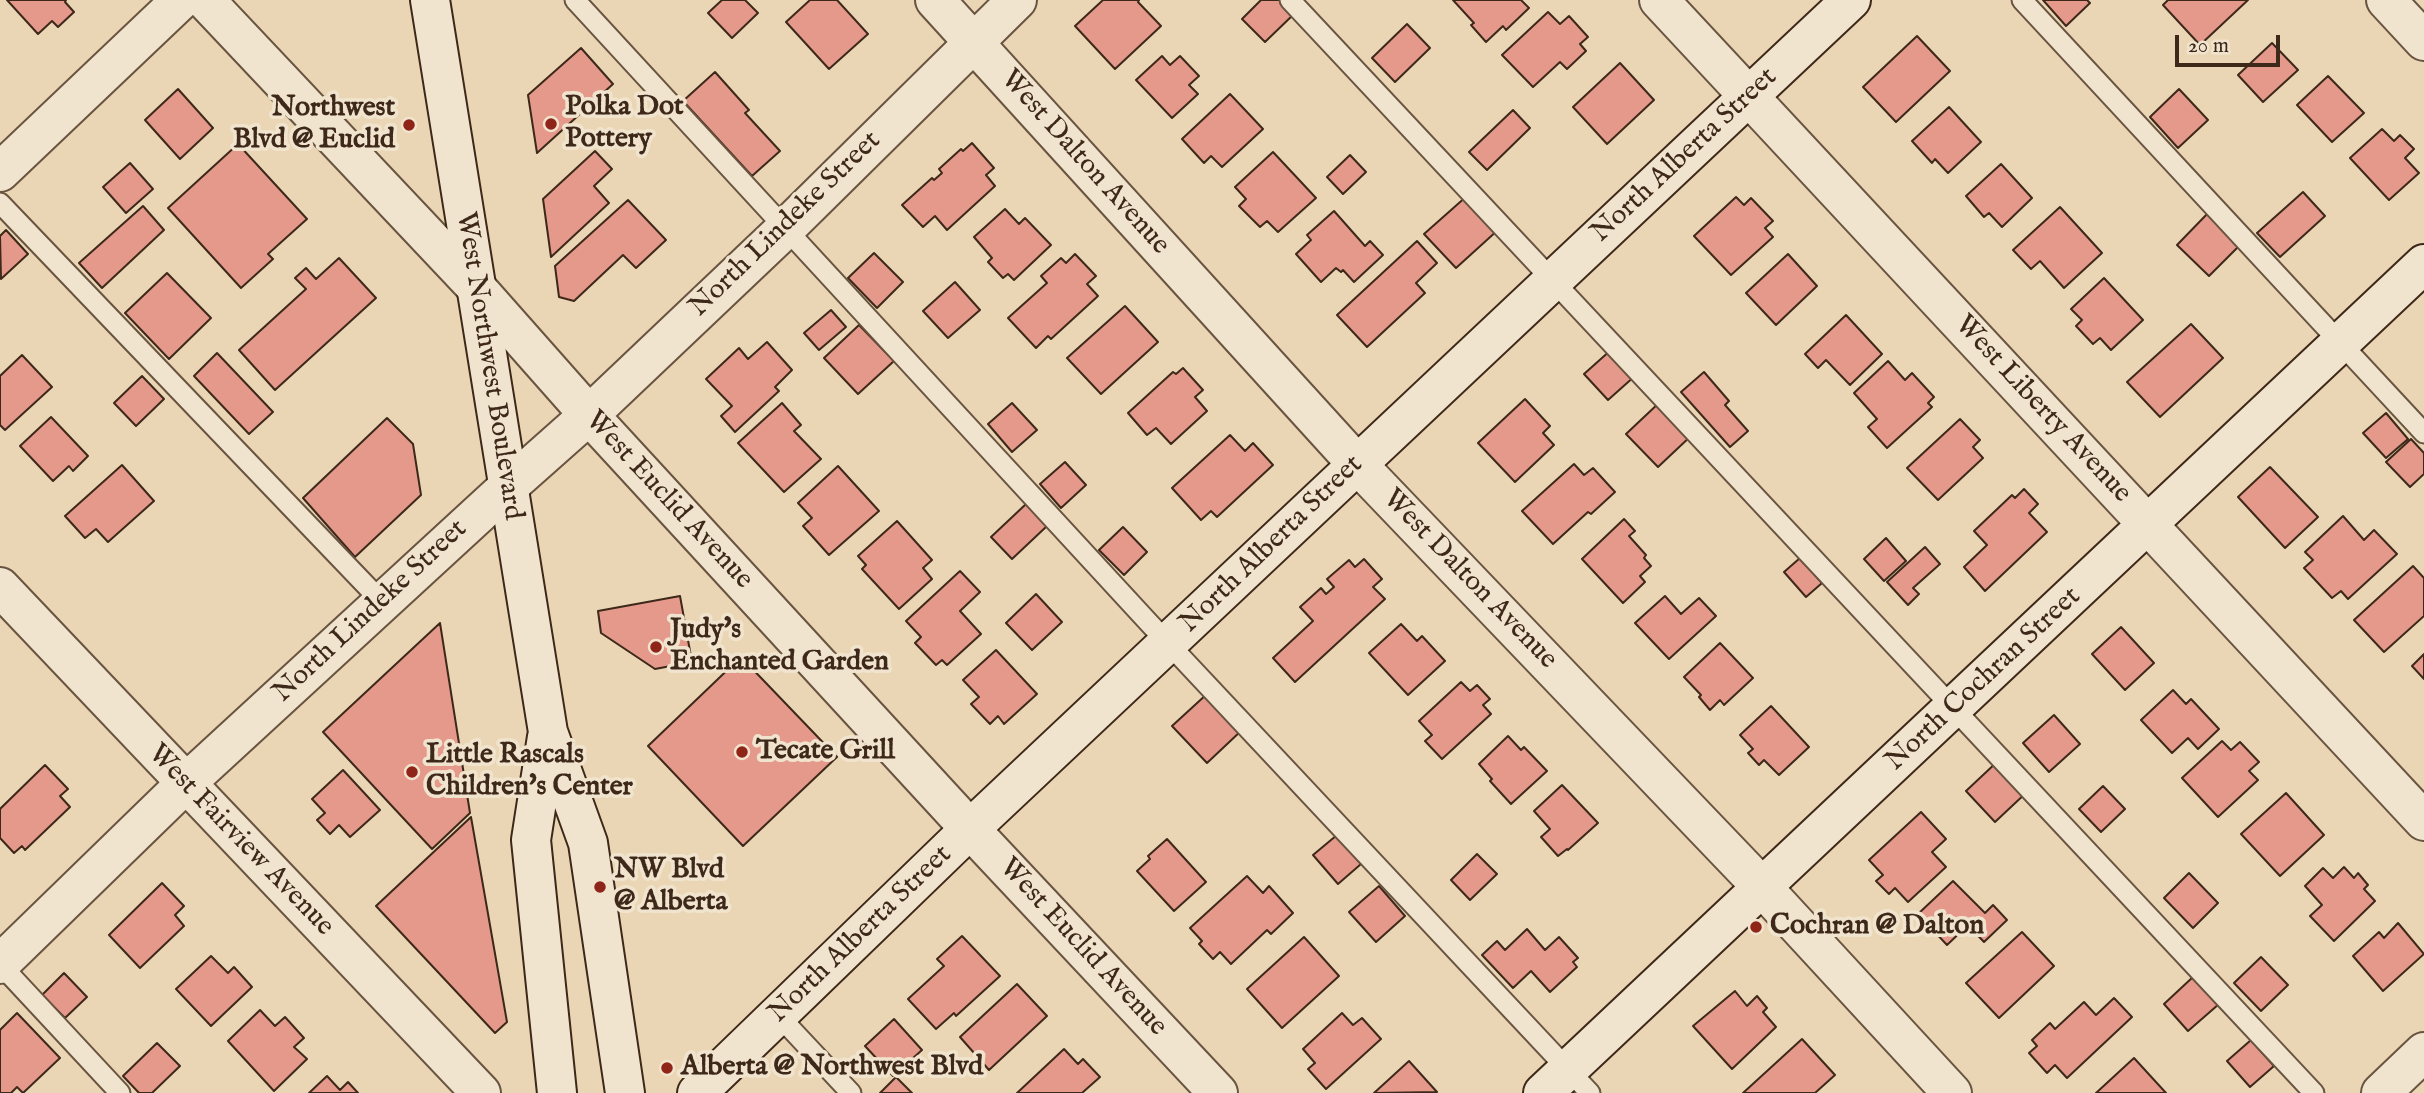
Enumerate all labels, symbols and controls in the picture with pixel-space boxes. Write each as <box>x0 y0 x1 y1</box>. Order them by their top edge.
scale bar <box>2179 21 2284 65</box>
text: 20 m <box>2188 33 2229 60</box>
street label: North Alberta Street <box>1585 61 1785 251</box>
street label: West Dalton Avenue <box>992 64 1176 262</box>
place label: Polka Dot Pottery <box>565 91 684 157</box>
place label: Northwest Blvd @ Euclid <box>233 92 395 158</box>
marker: Polka Dot Pottery <box>543 116 559 132</box>
marker: Northwest Blvd @ Euclid <box>401 117 417 133</box>
street label: North Lindeke Street <box>683 125 889 325</box>
street label: West Northwest Boulevard <box>447 210 529 522</box>
street label: West Liberty Avenue <box>1946 309 2138 511</box>
street label: West Euclid Avenue <box>577 405 759 597</box>
street label: North Alberta Street <box>1173 449 1371 641</box>
street label: West Dalton Avenue <box>1375 483 1563 677</box>
street label: North Lindeke Street <box>267 514 475 710</box>
street label: North Cochran Street <box>1880 581 2088 779</box>
place label: Judy's Enchanted Garden <box>670 614 889 680</box>
marker: Judy's Enchanted Garden <box>648 639 664 655</box>
place label: Tecate Grill <box>756 735 895 769</box>
street label: West Fairview Avenue <box>140 738 340 944</box>
place label: Little Rascals Children's Center <box>426 739 633 805</box>
marker: Tecate Grill <box>734 744 750 760</box>
marker: Little Rascals Children's Center <box>404 764 420 780</box>
street label: North Alberta Street <box>762 839 960 1031</box>
street label: West Euclid Avenue <box>991 852 1173 1044</box>
place label: NW Blvd @ Alberta <box>614 854 728 920</box>
marker: NW Blvd @ Alberta <box>592 879 608 895</box>
place label: Cochran @ Dalton <box>1770 910 1984 944</box>
marker: Cochran @ Dalton <box>1748 919 1764 935</box>
place label: Alberta @ Northwest Blvd <box>681 1051 983 1085</box>
marker: Alberta @ Northwest Blvd <box>659 1060 675 1076</box>

